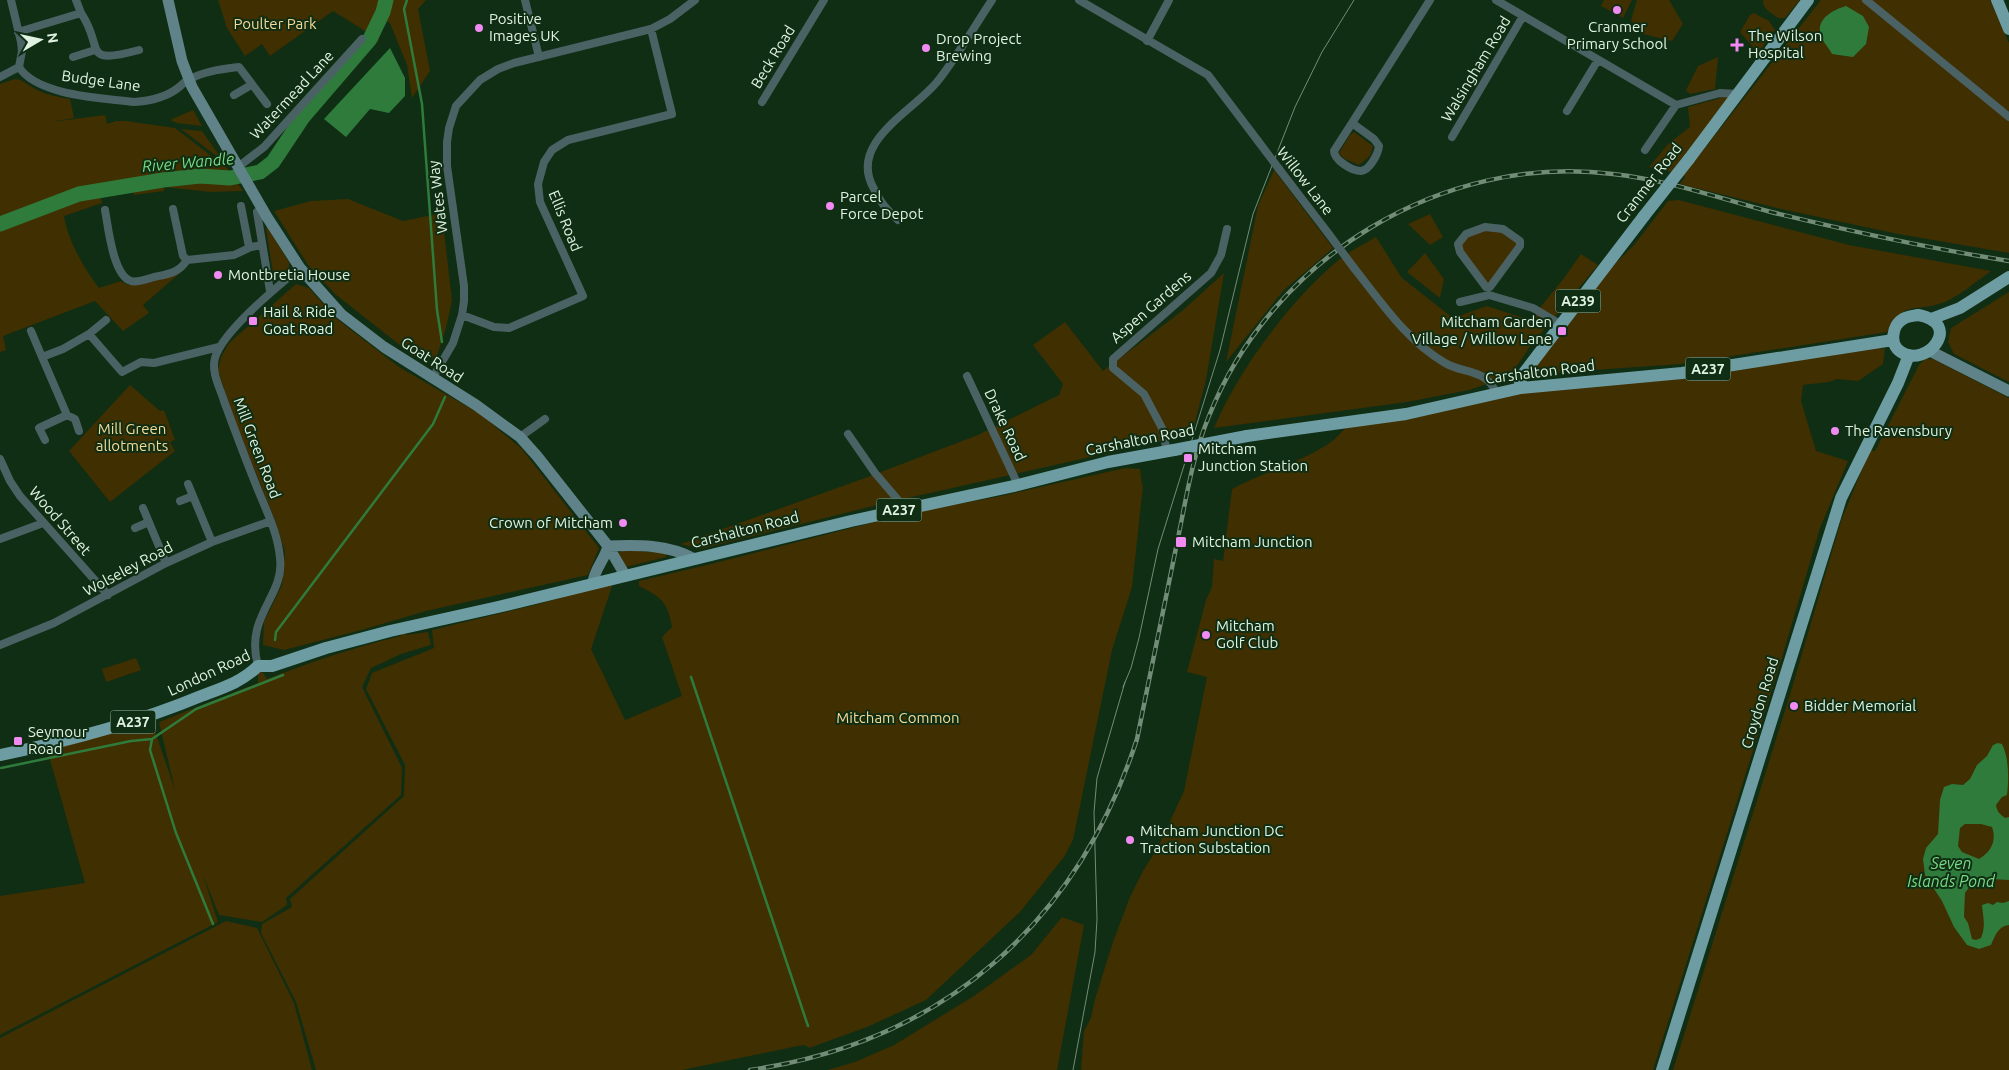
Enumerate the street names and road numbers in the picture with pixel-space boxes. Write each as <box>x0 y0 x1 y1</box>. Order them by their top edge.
street label: Walsingham Road <box>1437 13 1514 124</box>
street label: Beck Road <box>747 22 798 91</box>
street label: Watermead Lane <box>246 47 337 142</box>
street label: Budge Lane <box>61 67 142 94</box>
street label: Cranmer Road <box>1612 140 1685 226</box>
street label: Willow Lane <box>1274 143 1337 218</box>
street label: Wates Way <box>425 159 450 235</box>
street label: Ellis Road <box>546 188 585 254</box>
street label: Aspen Gardens <box>1107 267 1194 346</box>
road number: A239 <box>1556 290 1600 312</box>
street label: Goat Road <box>398 333 466 386</box>
street label: Carshalton Road <box>1484 356 1596 387</box>
road number: A237 <box>1686 358 1730 380</box>
street label: Drake Road <box>981 386 1030 464</box>
street label: Mill Green Road <box>230 395 285 501</box>
street label: Carshalton Road <box>1084 421 1196 458</box>
street label: Wood Street <box>26 483 95 559</box>
road number: A237 <box>876 498 922 522</box>
street label: Carshalton Road <box>689 508 801 551</box>
street label: Wolseley Road <box>80 538 175 599</box>
street label: London Road <box>165 646 253 699</box>
street label: Croydon Road <box>1738 655 1782 751</box>
road number: A237 <box>110 710 156 734</box>

